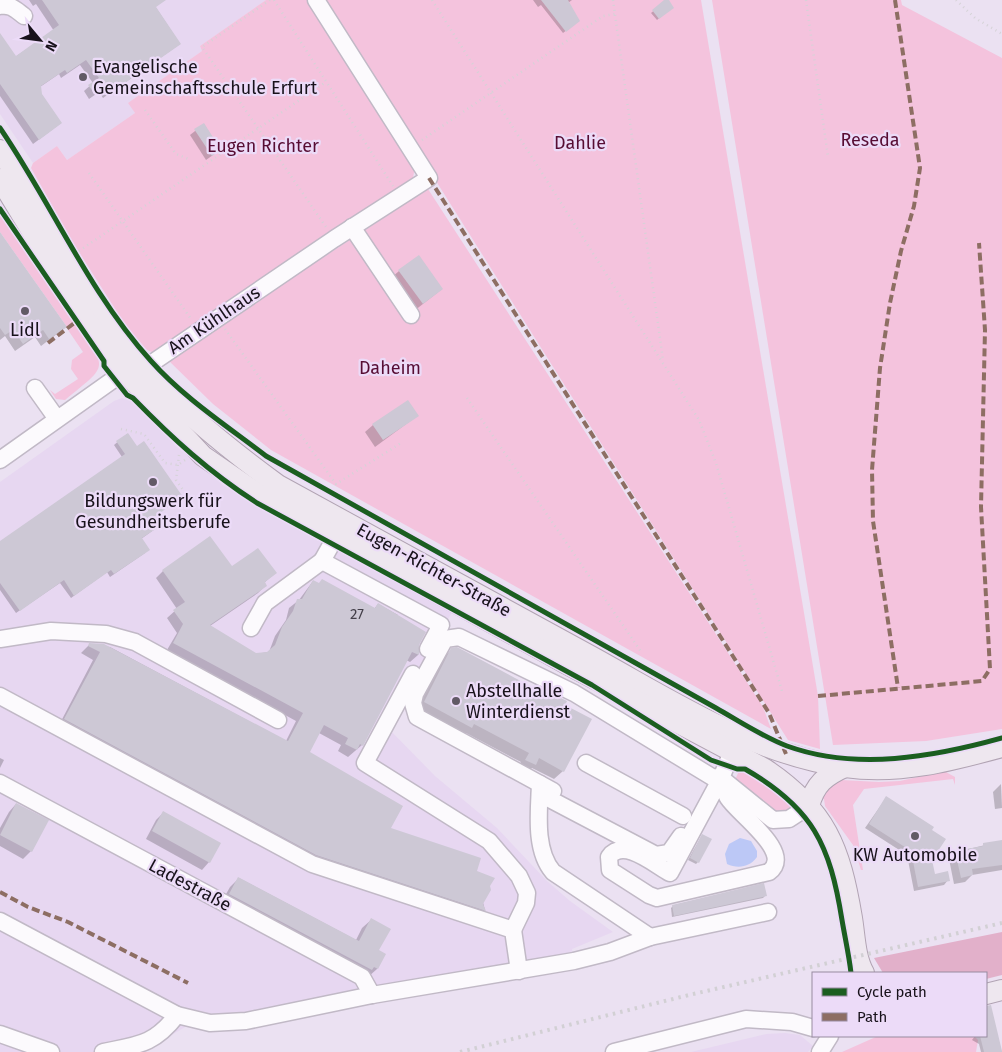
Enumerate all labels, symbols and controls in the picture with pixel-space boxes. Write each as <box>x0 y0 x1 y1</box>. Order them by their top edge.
north arrow <box>15 15 65 65</box>
text: N <box>41 38 61 54</box>
place label: Evangelische Gemeinschaftsschule Erfurt <box>93 56 318 99</box>
marker: Evangelische Gemeinschaftsschule Erfurt <box>77 71 89 83</box>
park label: Reseda <box>840 129 900 151</box>
park label: Dahlie <box>554 132 606 154</box>
park label: Eugen Richter <box>207 135 319 157</box>
street label: Am Kühlhaus <box>164 281 264 359</box>
marker: Lidl <box>19 305 31 317</box>
place label: Lidl <box>10 319 40 341</box>
park label: Daheim <box>359 357 421 379</box>
marker: Bildungswerk für Gesundheitsberufe <box>147 476 159 488</box>
place label: Bildungswerk für Gesundheitsberufe <box>75 490 231 533</box>
street label: Eugen-Richter-Straße <box>353 518 515 622</box>
house number: 27 <box>350 605 364 623</box>
place label: Abstellhalle Winterdienst <box>466 680 571 723</box>
marker: Abstellhalle Winterdienst <box>450 695 462 707</box>
marker: KW Automobile <box>909 830 921 842</box>
place label: KW Automobile <box>853 844 977 866</box>
street label: Ladestraße <box>145 854 235 916</box>
legend <box>812 972 987 1037</box>
text: Cycle path <box>857 983 927 1001</box>
text: Path <box>857 1008 887 1026</box>

